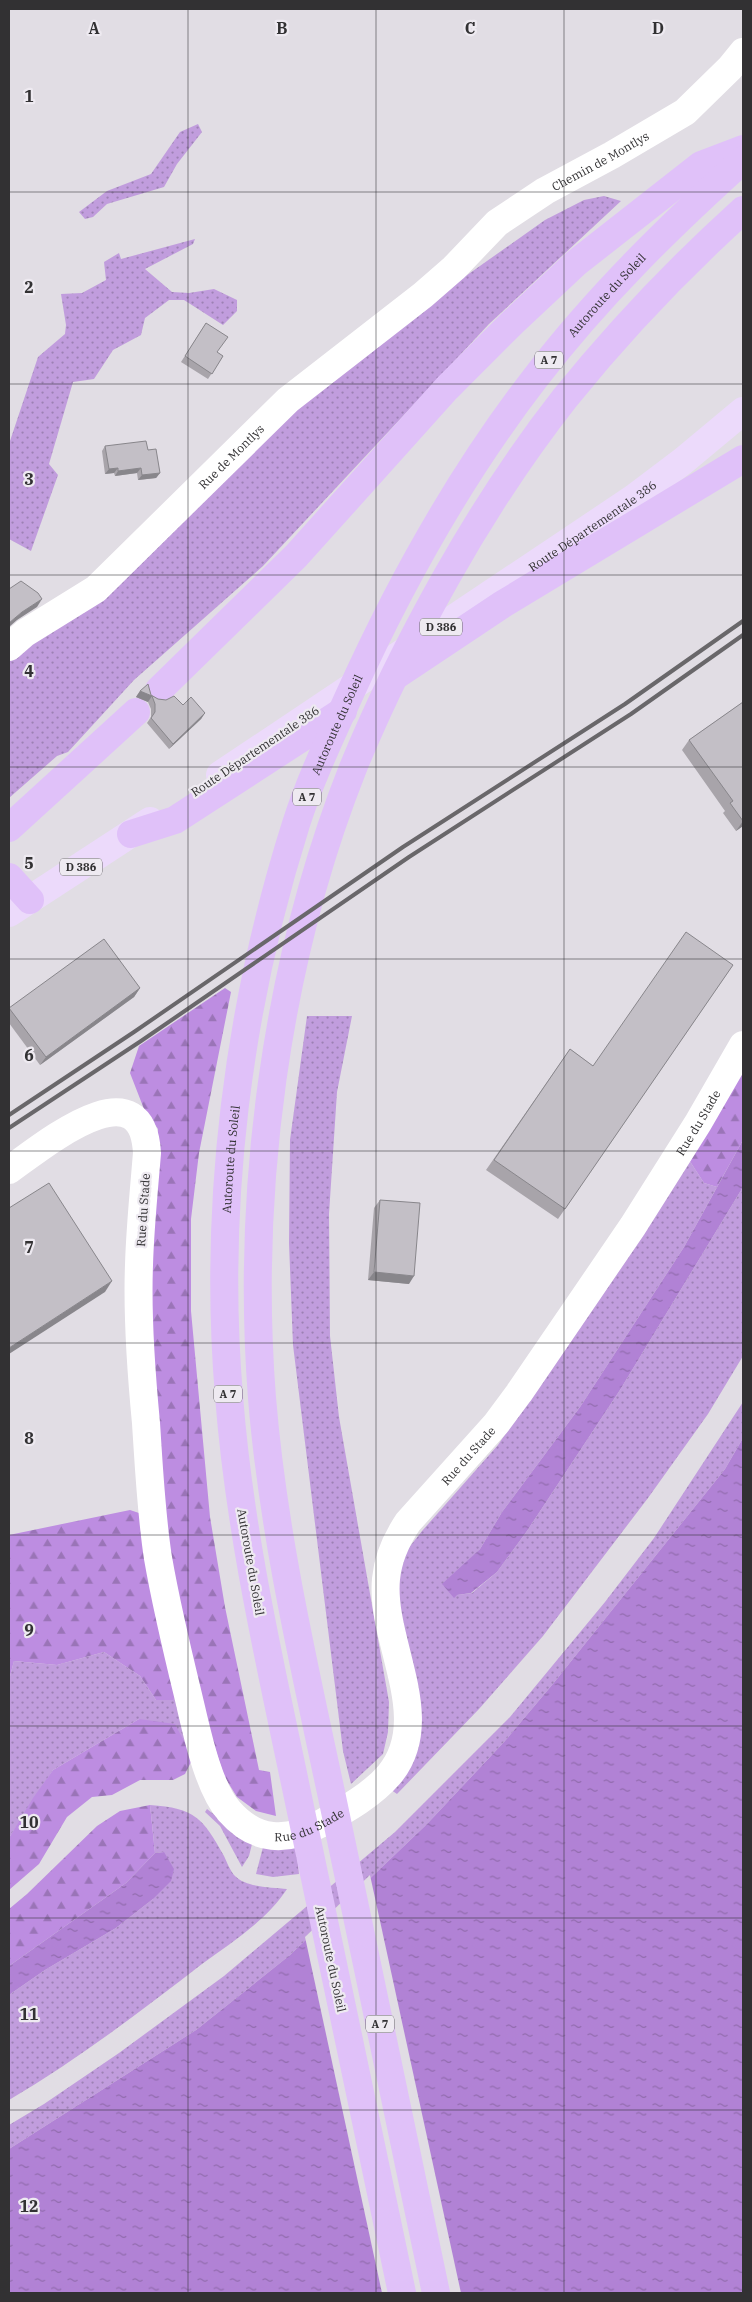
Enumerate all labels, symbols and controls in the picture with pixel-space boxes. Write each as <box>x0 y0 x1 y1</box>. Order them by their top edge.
text: A <box>88 18 100 38</box>
text: B <box>276 18 288 38</box>
text: C <box>465 18 475 38</box>
text: D <box>652 18 664 38</box>
text: 1 <box>24 86 34 106</box>
street label: Chemin de Montlys <box>549 128 651 194</box>
street label: Autoroute du Soleil <box>564 249 649 340</box>
text: 2 <box>24 277 34 297</box>
road number: A 7 <box>535 352 563 368</box>
street label: Rue de Montlys <box>195 421 267 492</box>
text: 3 <box>24 469 34 489</box>
street label: Route Départementale 386 <box>525 477 659 574</box>
road number: D 386 <box>420 618 462 636</box>
text: 4 <box>24 661 34 681</box>
street label: Autoroute du Soleil <box>307 672 366 777</box>
street label: Route Départementale 386 <box>188 702 322 800</box>
road number: A 7 <box>293 789 321 806</box>
text: 5 <box>24 853 34 873</box>
road number: D 386 <box>60 859 102 876</box>
text: 6 <box>24 1045 34 1065</box>
street label: Rue du Stade <box>672 1087 723 1158</box>
street label: Autoroute du Soleil <box>218 1104 242 1214</box>
street label: Rue du Stade <box>133 1173 153 1247</box>
text: 7 <box>24 1237 34 1257</box>
road number: A 7 <box>214 1386 242 1402</box>
street label: Rue du Stade <box>438 1423 498 1488</box>
text: 8 <box>24 1428 34 1448</box>
street label: Autoroute du Soleil <box>234 1507 268 1617</box>
text: 9 <box>24 1620 34 1640</box>
street label: Rue du Stade <box>274 1805 346 1844</box>
text: 10 <box>19 1812 39 1832</box>
street label: Autoroute du Soleil <box>312 1905 350 2014</box>
text: 11 <box>19 2004 39 2024</box>
road number: A 7 <box>366 2016 394 2032</box>
text: 12 <box>19 2196 39 2216</box>

